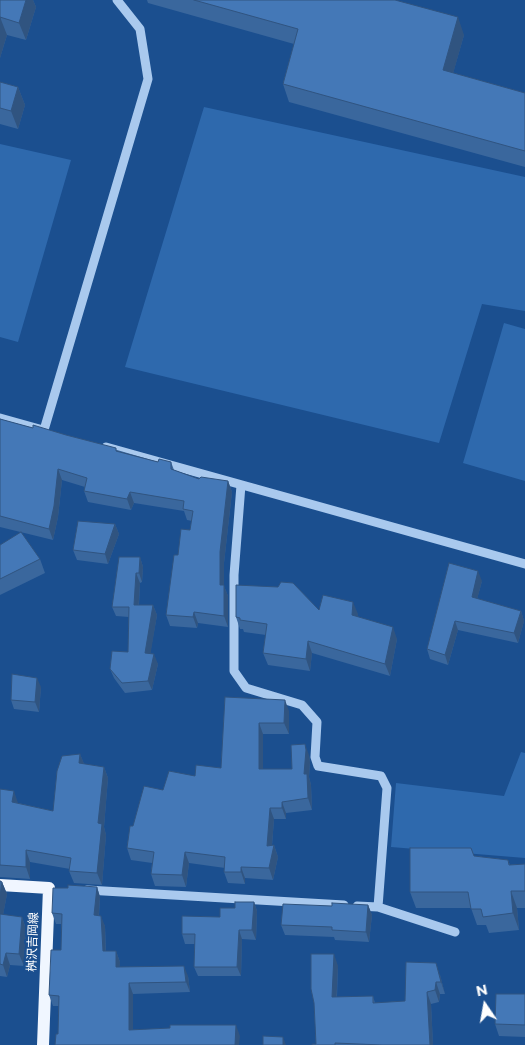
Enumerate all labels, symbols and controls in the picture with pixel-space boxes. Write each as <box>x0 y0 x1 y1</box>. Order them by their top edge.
street label: 桝沢吉岡線 <box>25 912 41 972</box>
north arrow <box>460 980 510 1030</box>
text: N <box>474 980 489 1000</box>

